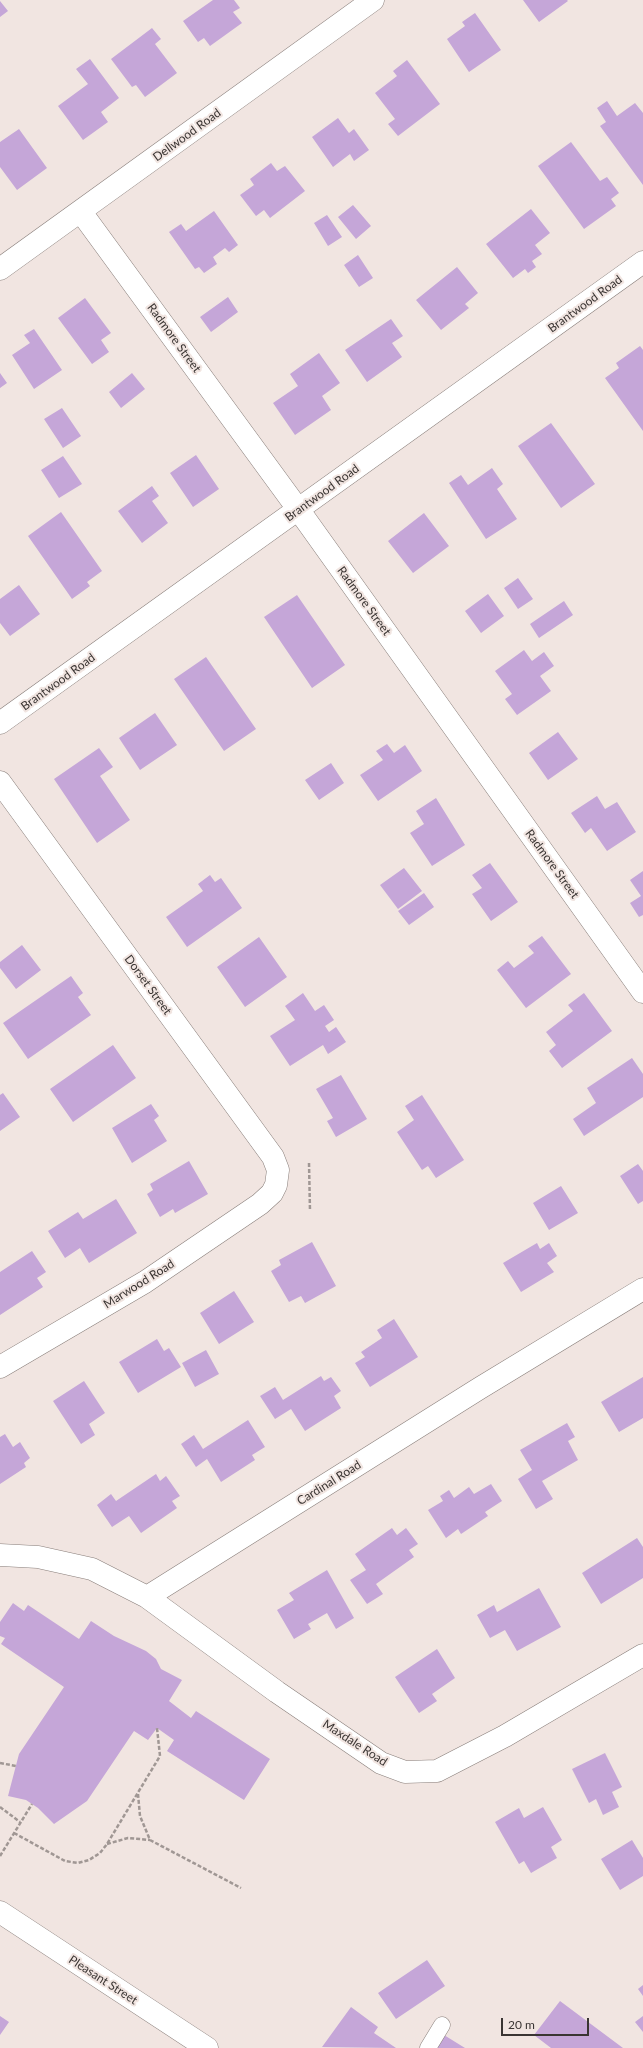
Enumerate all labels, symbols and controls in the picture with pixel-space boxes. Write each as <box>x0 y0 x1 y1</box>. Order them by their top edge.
street label: Dellwood Road <box>150 106 224 164</box>
street label: Brantwood Road <box>545 272 625 336</box>
street label: Radmore Street <box>144 301 204 375</box>
street label: Brantwood Road <box>282 461 362 525</box>
street label: Radmore Street <box>334 564 394 638</box>
street label: Brantwood Road <box>18 650 98 714</box>
street label: Radmore Street <box>522 827 582 901</box>
street label: Dorset Street <box>121 952 175 1018</box>
street label: Marwood Road <box>101 1257 177 1311</box>
street label: Cardinal Road <box>294 1458 364 1508</box>
street label: Maxdale Road <box>320 1717 390 1769</box>
street label: Pleasant Street <box>66 1952 140 2008</box>
scale bar <box>503 2010 591 2036</box>
text: 20 m <box>508 2017 535 2032</box>

